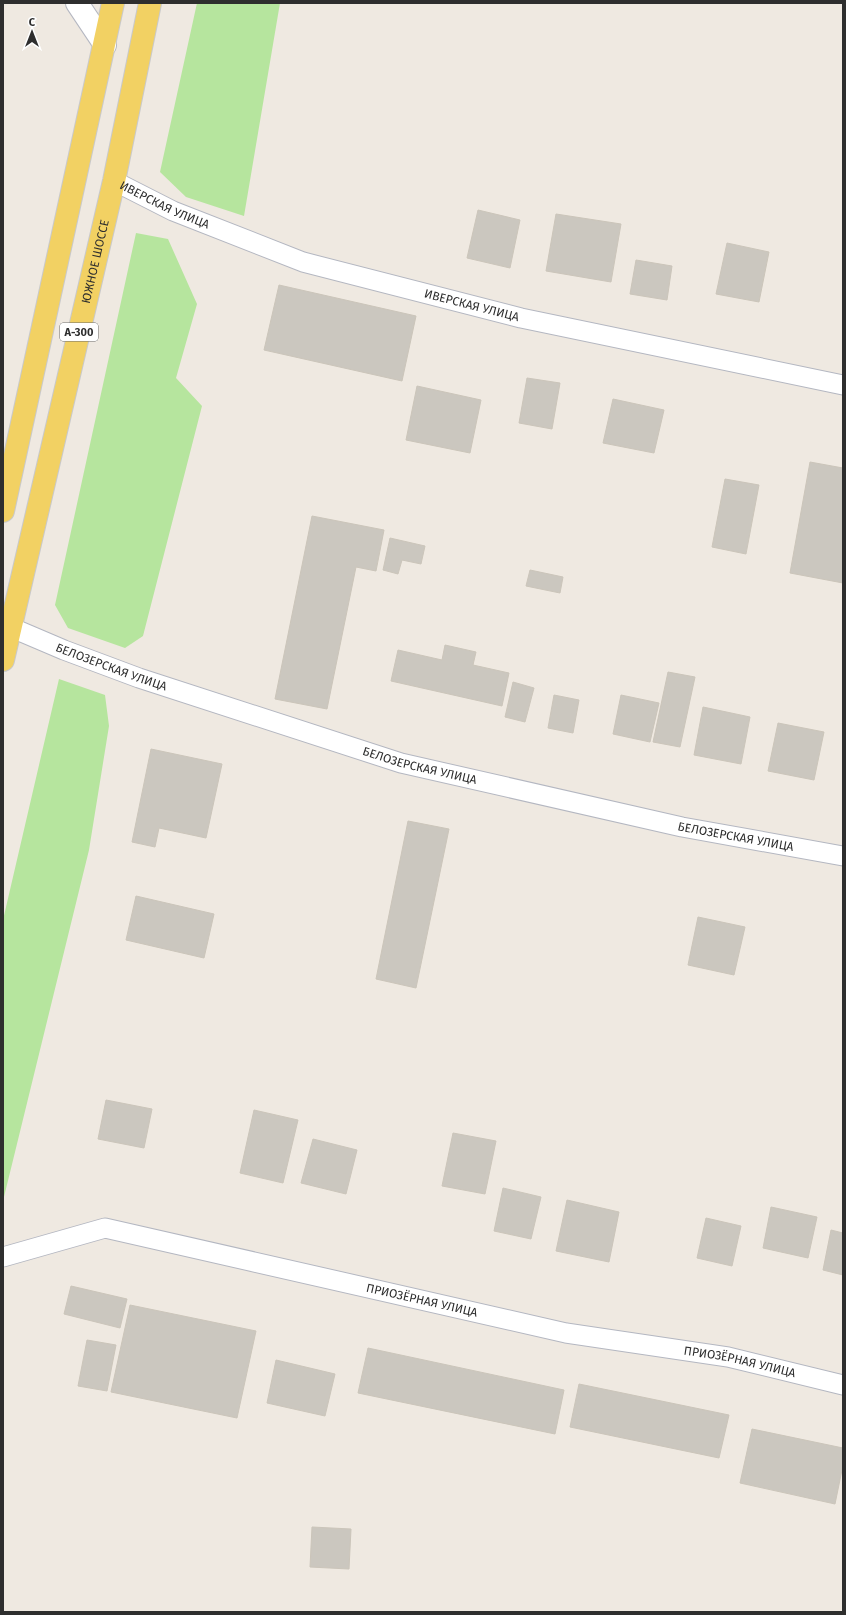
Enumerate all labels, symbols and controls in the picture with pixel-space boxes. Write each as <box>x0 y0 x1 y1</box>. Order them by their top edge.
north arrow <box>12 12 52 52</box>
text: С <box>29 16 36 29</box>
street label: ИВЕРСКАЯ УЛИЦА <box>117 178 211 232</box>
street label: ЮЖНОЕ ШОССЕ <box>79 218 112 305</box>
street label: ИВЕРСКАЯ УЛИЦА <box>423 286 521 324</box>
road number: А-300 <box>60 323 98 341</box>
street label: БЕЛОЗЕРСКАЯ УЛИЦА <box>54 640 169 694</box>
street label: БЕЛОЗЕРСКАЯ УЛИЦА <box>361 744 478 787</box>
street label: БЕЛОЗЕРСКАЯ УЛИЦА <box>676 819 795 854</box>
street label: ПРИОЗЁРНАЯ УЛИЦА <box>365 1281 479 1320</box>
street label: ПРИОЗЁРНАЯ УЛИЦА <box>683 1344 797 1380</box>

